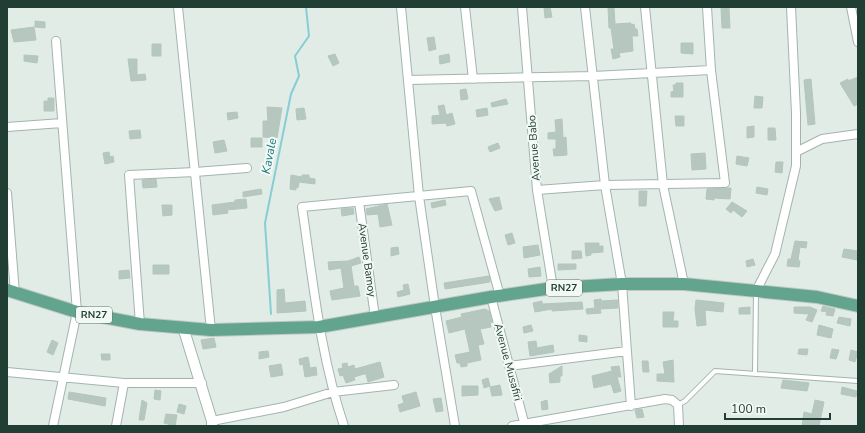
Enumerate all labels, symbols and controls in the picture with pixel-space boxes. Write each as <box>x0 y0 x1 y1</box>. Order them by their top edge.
street label: Avenue Babo <box>524 115 544 181</box>
water label: Kavale <box>258 136 280 175</box>
street label: Avenue Bamoy <box>354 222 380 298</box>
road number: RN27 <box>546 280 582 296</box>
road number: RN27 <box>76 307 112 323</box>
street label: Avenue Musafiri <box>490 322 526 402</box>
scale bar <box>725 395 830 421</box>
text: 100 m <box>731 401 766 417</box>

